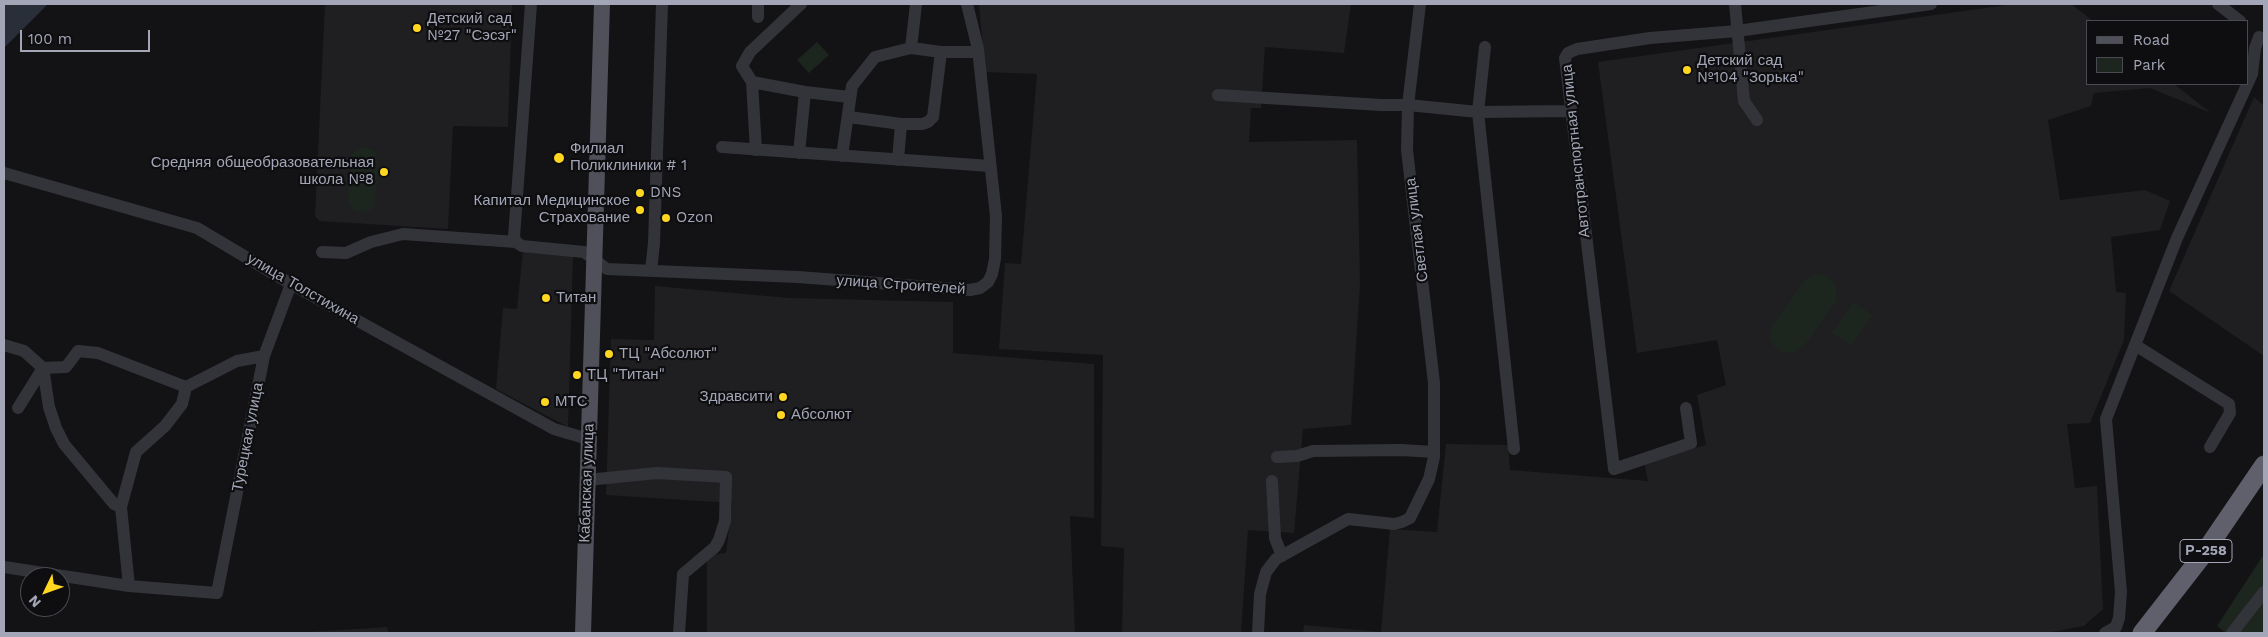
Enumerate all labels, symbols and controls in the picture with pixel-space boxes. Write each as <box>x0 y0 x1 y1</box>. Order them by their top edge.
place label: Детский сад №27 "Сэсэг" <box>427 10 517 45</box>
scale bar <box>22 20 152 52</box>
legend <box>2086 20 2248 85</box>
marker: Детский сад №27 "Сэсэг" <box>411 22 423 34</box>
text: 100 m <box>28 30 72 48</box>
text: Road <box>2133 31 2170 49</box>
place label: Детский сад №104 "Зорька" <box>1697 52 1804 87</box>
text: Park <box>2133 56 2165 74</box>
street label: Автотранспортная улица <box>1558 63 1594 239</box>
marker: Детский сад №104 "Зорька" <box>1681 64 1693 76</box>
place label: Филиал Поликлиники # 1 <box>570 140 687 175</box>
marker: Филиал Поликлиники # 1 <box>552 151 566 165</box>
place label: Средняя общеобразовательная школа №8 <box>151 154 374 189</box>
marker: Средняя общеобразовательная школа №8 <box>378 166 390 178</box>
street label: Светлая улица <box>1402 177 1432 283</box>
place label: DNS <box>650 184 681 202</box>
marker: DNS <box>634 187 646 199</box>
place label: Капитал Медицинское Страхование <box>474 192 630 227</box>
marker: Капитал Медицинское Страхование <box>634 204 646 216</box>
place label: Ozon <box>676 209 713 227</box>
marker: Ozon <box>660 212 672 224</box>
street label: улица Толстихина <box>244 250 362 328</box>
street label: улица Строителей <box>836 272 966 298</box>
place label: Титан <box>556 289 596 307</box>
marker: Титан <box>540 292 552 304</box>
place label: ТЦ "Абсолют" <box>619 345 717 363</box>
marker: ТЦ "Абсолют" <box>603 348 615 360</box>
place label: ТЦ "Титан" <box>587 366 665 384</box>
marker: ТЦ "Титан" <box>571 369 583 381</box>
street label: Турецкая улица <box>229 381 267 493</box>
place label: Здравсити <box>700 388 773 406</box>
marker: Здравсити <box>777 391 789 403</box>
place label: МТС <box>555 393 587 411</box>
marker: МТС <box>539 396 551 408</box>
place label: Абсолют <box>791 406 852 424</box>
marker: Абсолют <box>775 409 787 421</box>
street label: Кабанская улица <box>576 423 598 543</box>
road number: Р-258 <box>2180 540 2232 562</box>
north arrow <box>20 567 70 617</box>
text: N <box>25 592 44 611</box>

